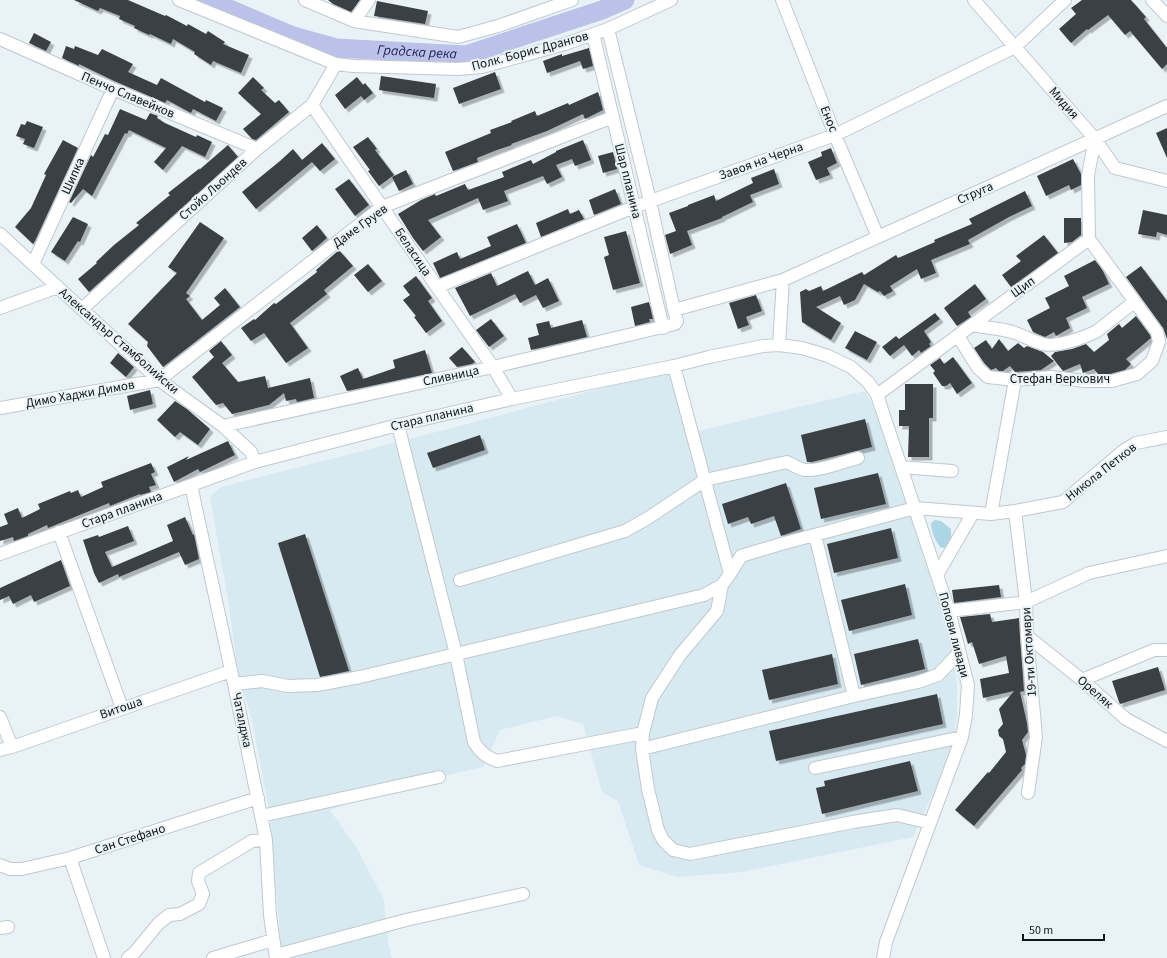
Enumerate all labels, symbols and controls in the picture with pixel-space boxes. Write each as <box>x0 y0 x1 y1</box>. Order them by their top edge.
street label: Полк. Борис Дрангов <box>470 27 591 75</box>
water label: Градска река <box>376 40 458 65</box>
street label: Пенчо Славейков <box>79 67 178 123</box>
street label: Мидия <box>1045 83 1083 123</box>
street label: Енос <box>816 103 842 135</box>
street label: Завоя на Черна <box>716 137 806 185</box>
street label: Шар планина <box>610 142 646 220</box>
street label: Стойо Льондев <box>175 153 251 224</box>
street label: Шипка <box>57 155 89 197</box>
street label: Струга <box>954 177 996 209</box>
street label: Даме Груев <box>329 200 392 252</box>
street label: Беласица <box>390 224 436 280</box>
street label: Щип <box>1007 272 1039 302</box>
street label: Александър Стамболийски <box>55 284 183 398</box>
street label: Сливница <box>421 361 481 391</box>
street label: Стефан Веркович <box>1010 370 1110 388</box>
street label: Димо Хаджи Димов <box>24 375 136 412</box>
street label: Стара планина <box>389 399 475 435</box>
street label: Никола Петков <box>1062 438 1141 505</box>
street label: Стара планина <box>79 487 165 533</box>
street label: Попови ливади <box>934 590 974 680</box>
street label: 19-ти Октомври <box>1017 607 1041 697</box>
street label: Ореляк <box>1073 671 1117 713</box>
street label: Чаталджа <box>227 691 257 749</box>
street label: Витоша <box>97 692 145 724</box>
street label: Сан Стефано <box>92 819 168 859</box>
scale bar <box>1023 916 1104 942</box>
text: 50 m <box>1029 922 1053 939</box>

